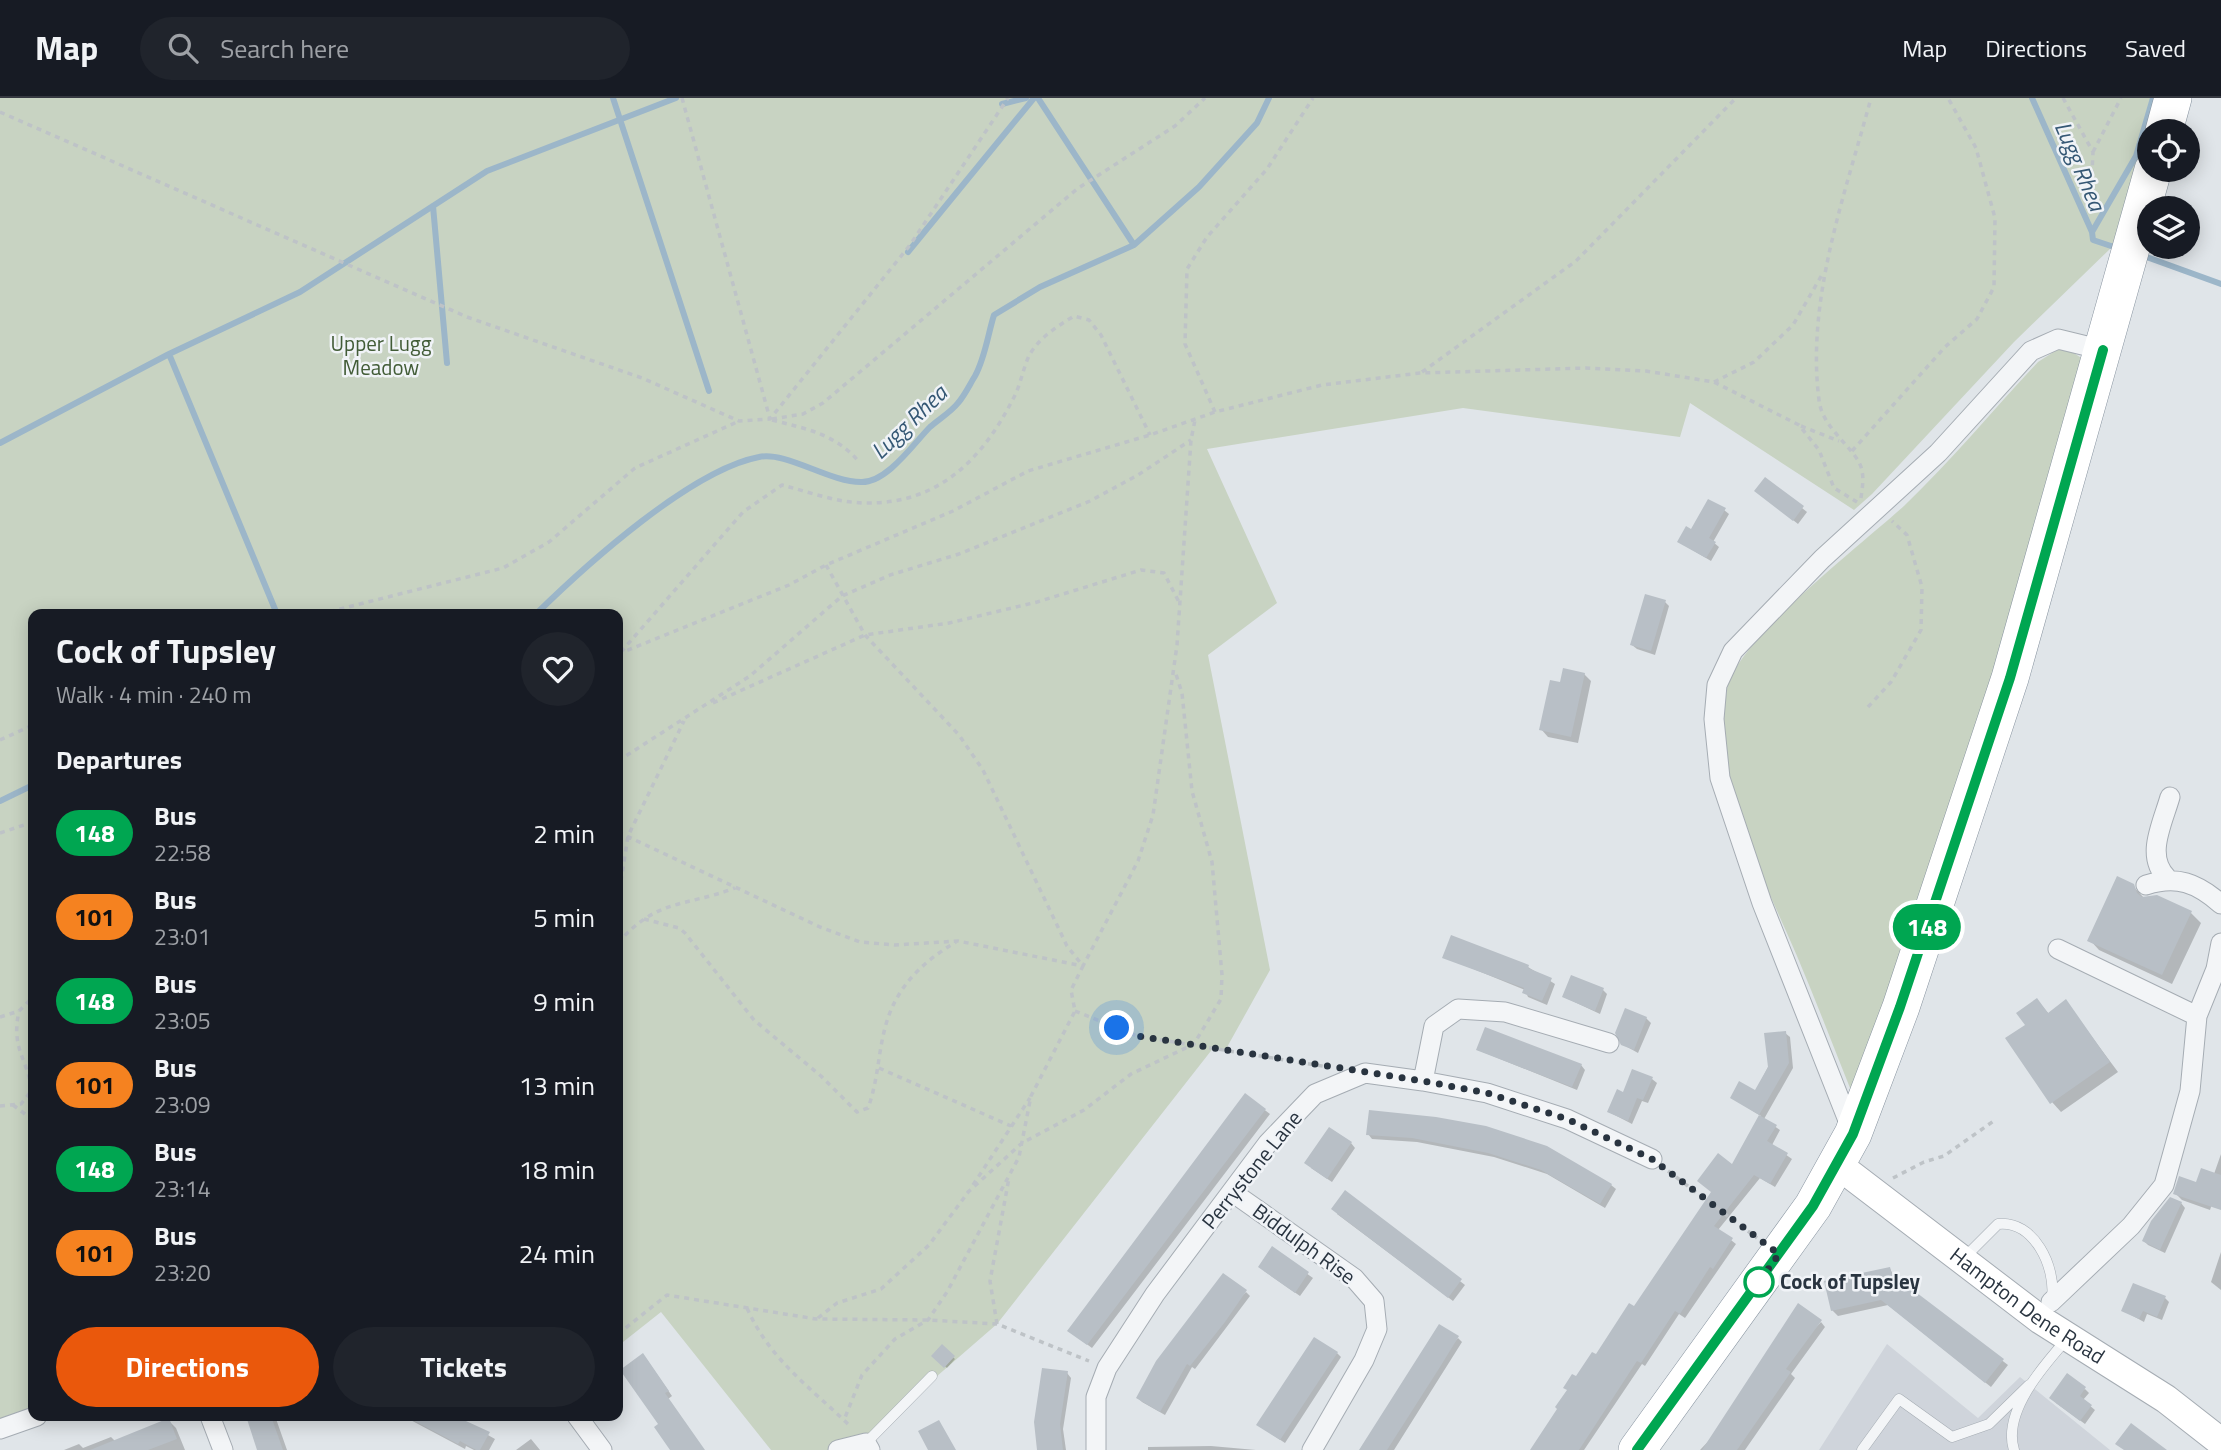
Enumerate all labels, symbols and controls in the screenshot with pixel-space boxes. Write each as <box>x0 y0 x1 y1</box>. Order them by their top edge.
search box <box>140 17 630 80</box>
text: Map <box>35 23 98 73</box>
icon: search <box>164 29 202 67</box>
text: Search here <box>220 29 349 68</box>
text: Map <box>1902 30 1947 66</box>
text: Directions <box>1985 30 2087 66</box>
text: Saved <box>2125 30 2186 66</box>
water label: Lugg Rhea <box>2046 116 2116 217</box>
map controls <box>2137 119 2200 259</box>
button: locate <box>2137 119 2200 182</box>
button: layers <box>2137 196 2200 259</box>
park label: Upper Lugg Meadow <box>331 327 432 383</box>
water label: Lugg Rhea <box>863 375 956 467</box>
text: Cock of Tupsley <box>56 626 276 676</box>
button: heart <box>521 632 595 706</box>
text: Walk · 4 min · 240 m <box>56 677 252 712</box>
text: Departures <box>56 740 182 779</box>
text: Bus <box>154 796 196 835</box>
text: 2 min <box>533 814 595 853</box>
text: 148 <box>74 815 115 851</box>
text: 22:58 <box>154 835 211 870</box>
text: Bus <box>154 880 196 919</box>
text: 5 min <box>533 898 595 937</box>
text: 101 <box>74 899 115 935</box>
line badge: 148 <box>1887 904 1967 950</box>
text: 148 <box>1907 909 1947 945</box>
text: 23:01 <box>154 919 211 954</box>
text: Bus <box>154 964 196 1003</box>
text: 9 min <box>533 982 595 1021</box>
text: 148 <box>74 983 115 1019</box>
text: 23:05 <box>154 1003 211 1038</box>
your location <box>1099 1010 1134 1045</box>
text: Bus <box>154 1048 196 1087</box>
text: 13 min <box>519 1066 595 1105</box>
text: 101 <box>74 1067 115 1103</box>
text: 23:09 <box>154 1087 211 1122</box>
street label: Perrystone Lane <box>1193 1103 1309 1236</box>
text: Bus <box>154 1132 196 1171</box>
text: 18 min <box>519 1150 595 1189</box>
text: 148 <box>74 1151 115 1187</box>
text: 23:14 <box>154 1171 211 1206</box>
street label: Biddulph Rise <box>1246 1195 1363 1292</box>
text: Bus <box>154 1216 196 1255</box>
text: 24 min <box>519 1234 595 1273</box>
text: 101 <box>74 1235 115 1271</box>
street label: Hampton Dene Road <box>1943 1239 2111 1371</box>
text: 23:20 <box>154 1255 211 1290</box>
place label: Cock of Tupsley <box>1780 1265 1921 1297</box>
marker: Cock of Tupsley <box>1744 1267 1774 1297</box>
button: Directions <box>56 1327 319 1407</box>
button: Tickets <box>333 1327 595 1407</box>

